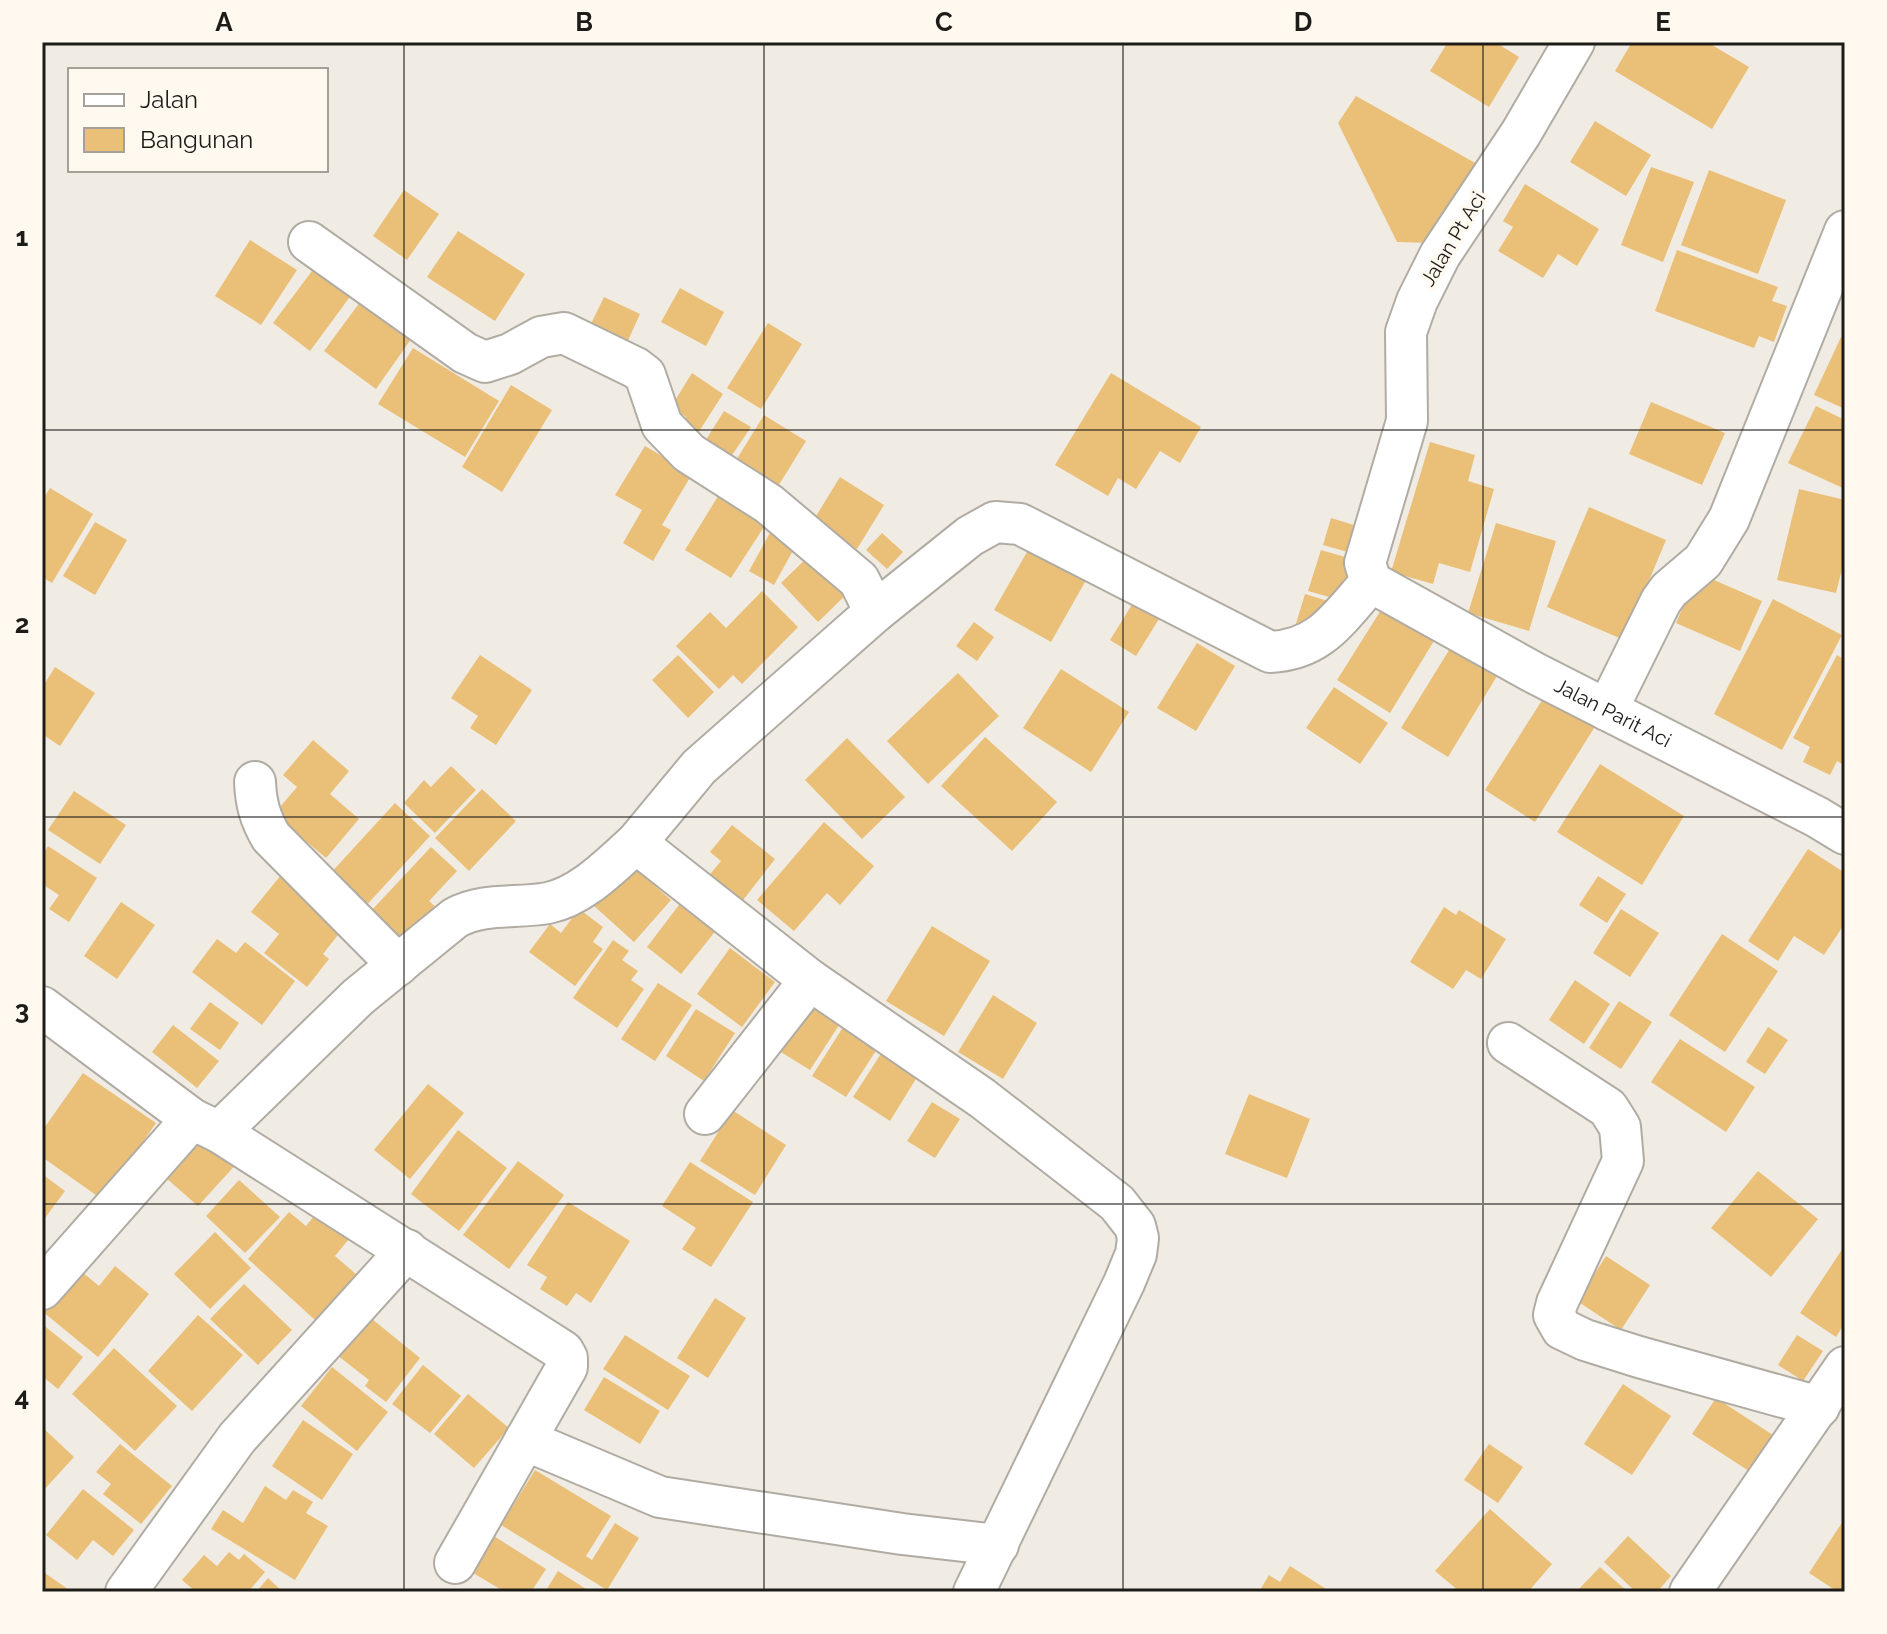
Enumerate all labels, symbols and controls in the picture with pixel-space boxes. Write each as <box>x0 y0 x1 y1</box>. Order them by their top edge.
text: A <box>215 7 233 37</box>
text: B <box>575 7 593 37</box>
text: C <box>935 7 953 37</box>
text: D <box>1294 7 1312 37</box>
text: E <box>1655 7 1671 37</box>
legend <box>68 68 328 172</box>
text: Jalan <box>140 85 198 114</box>
text: Bangunan <box>140 125 253 154</box>
street label: Jalan Pt Aci <box>1416 188 1490 290</box>
text: 1 <box>16 222 29 252</box>
text: 2 <box>15 609 29 639</box>
street label: Jalan Parit Aci <box>1550 673 1675 753</box>
text: 3 <box>15 995 29 1025</box>
text: 4 <box>15 1382 29 1412</box>

